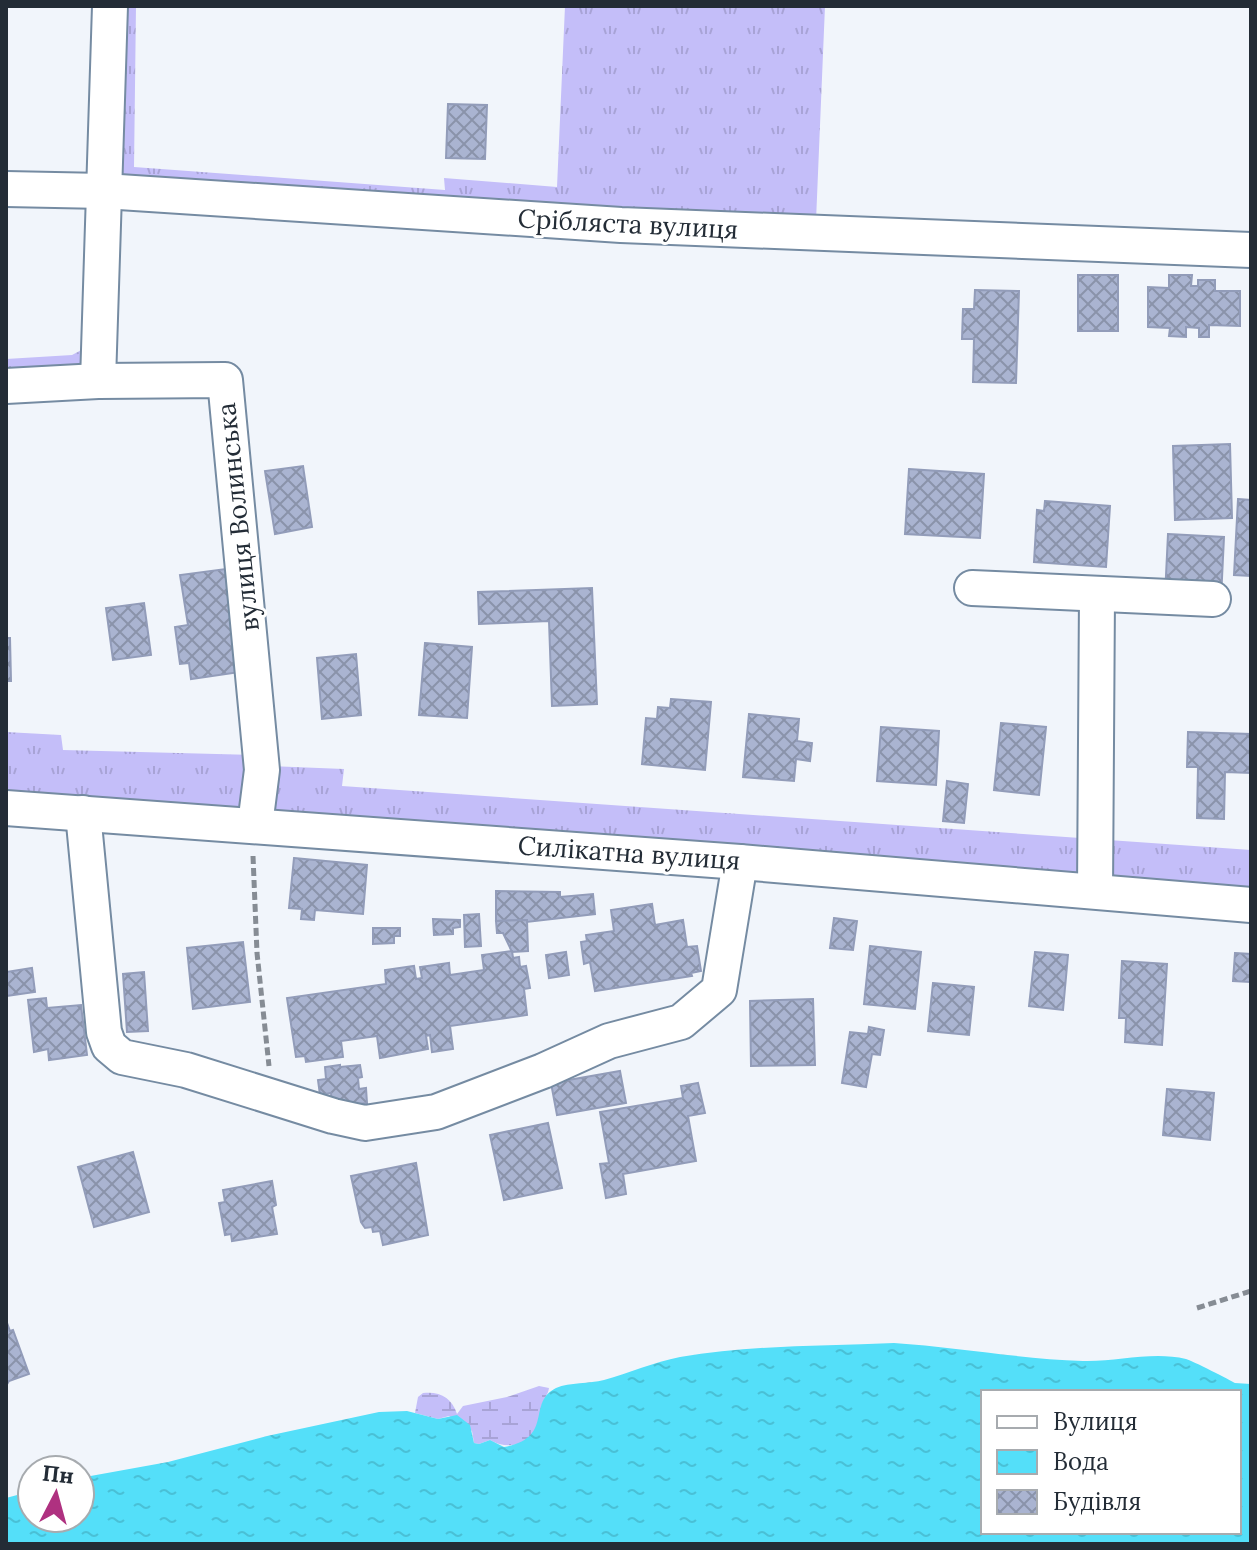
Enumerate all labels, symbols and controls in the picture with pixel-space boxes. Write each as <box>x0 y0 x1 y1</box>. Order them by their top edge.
street label: Срібляста вулиця <box>517 201 739 246</box>
street label: вулиця Волинська <box>209 401 266 633</box>
street label: Силікатна вулиця <box>517 828 741 877</box>
legend <box>981 1390 1241 1534</box>
text: Вулиця <box>1053 1406 1138 1437</box>
text: Вода <box>1053 1446 1109 1477</box>
north arrow <box>16 1454 96 1534</box>
text: Пн <box>41 1459 75 1490</box>
text: Будівля <box>1053 1486 1141 1517</box>

